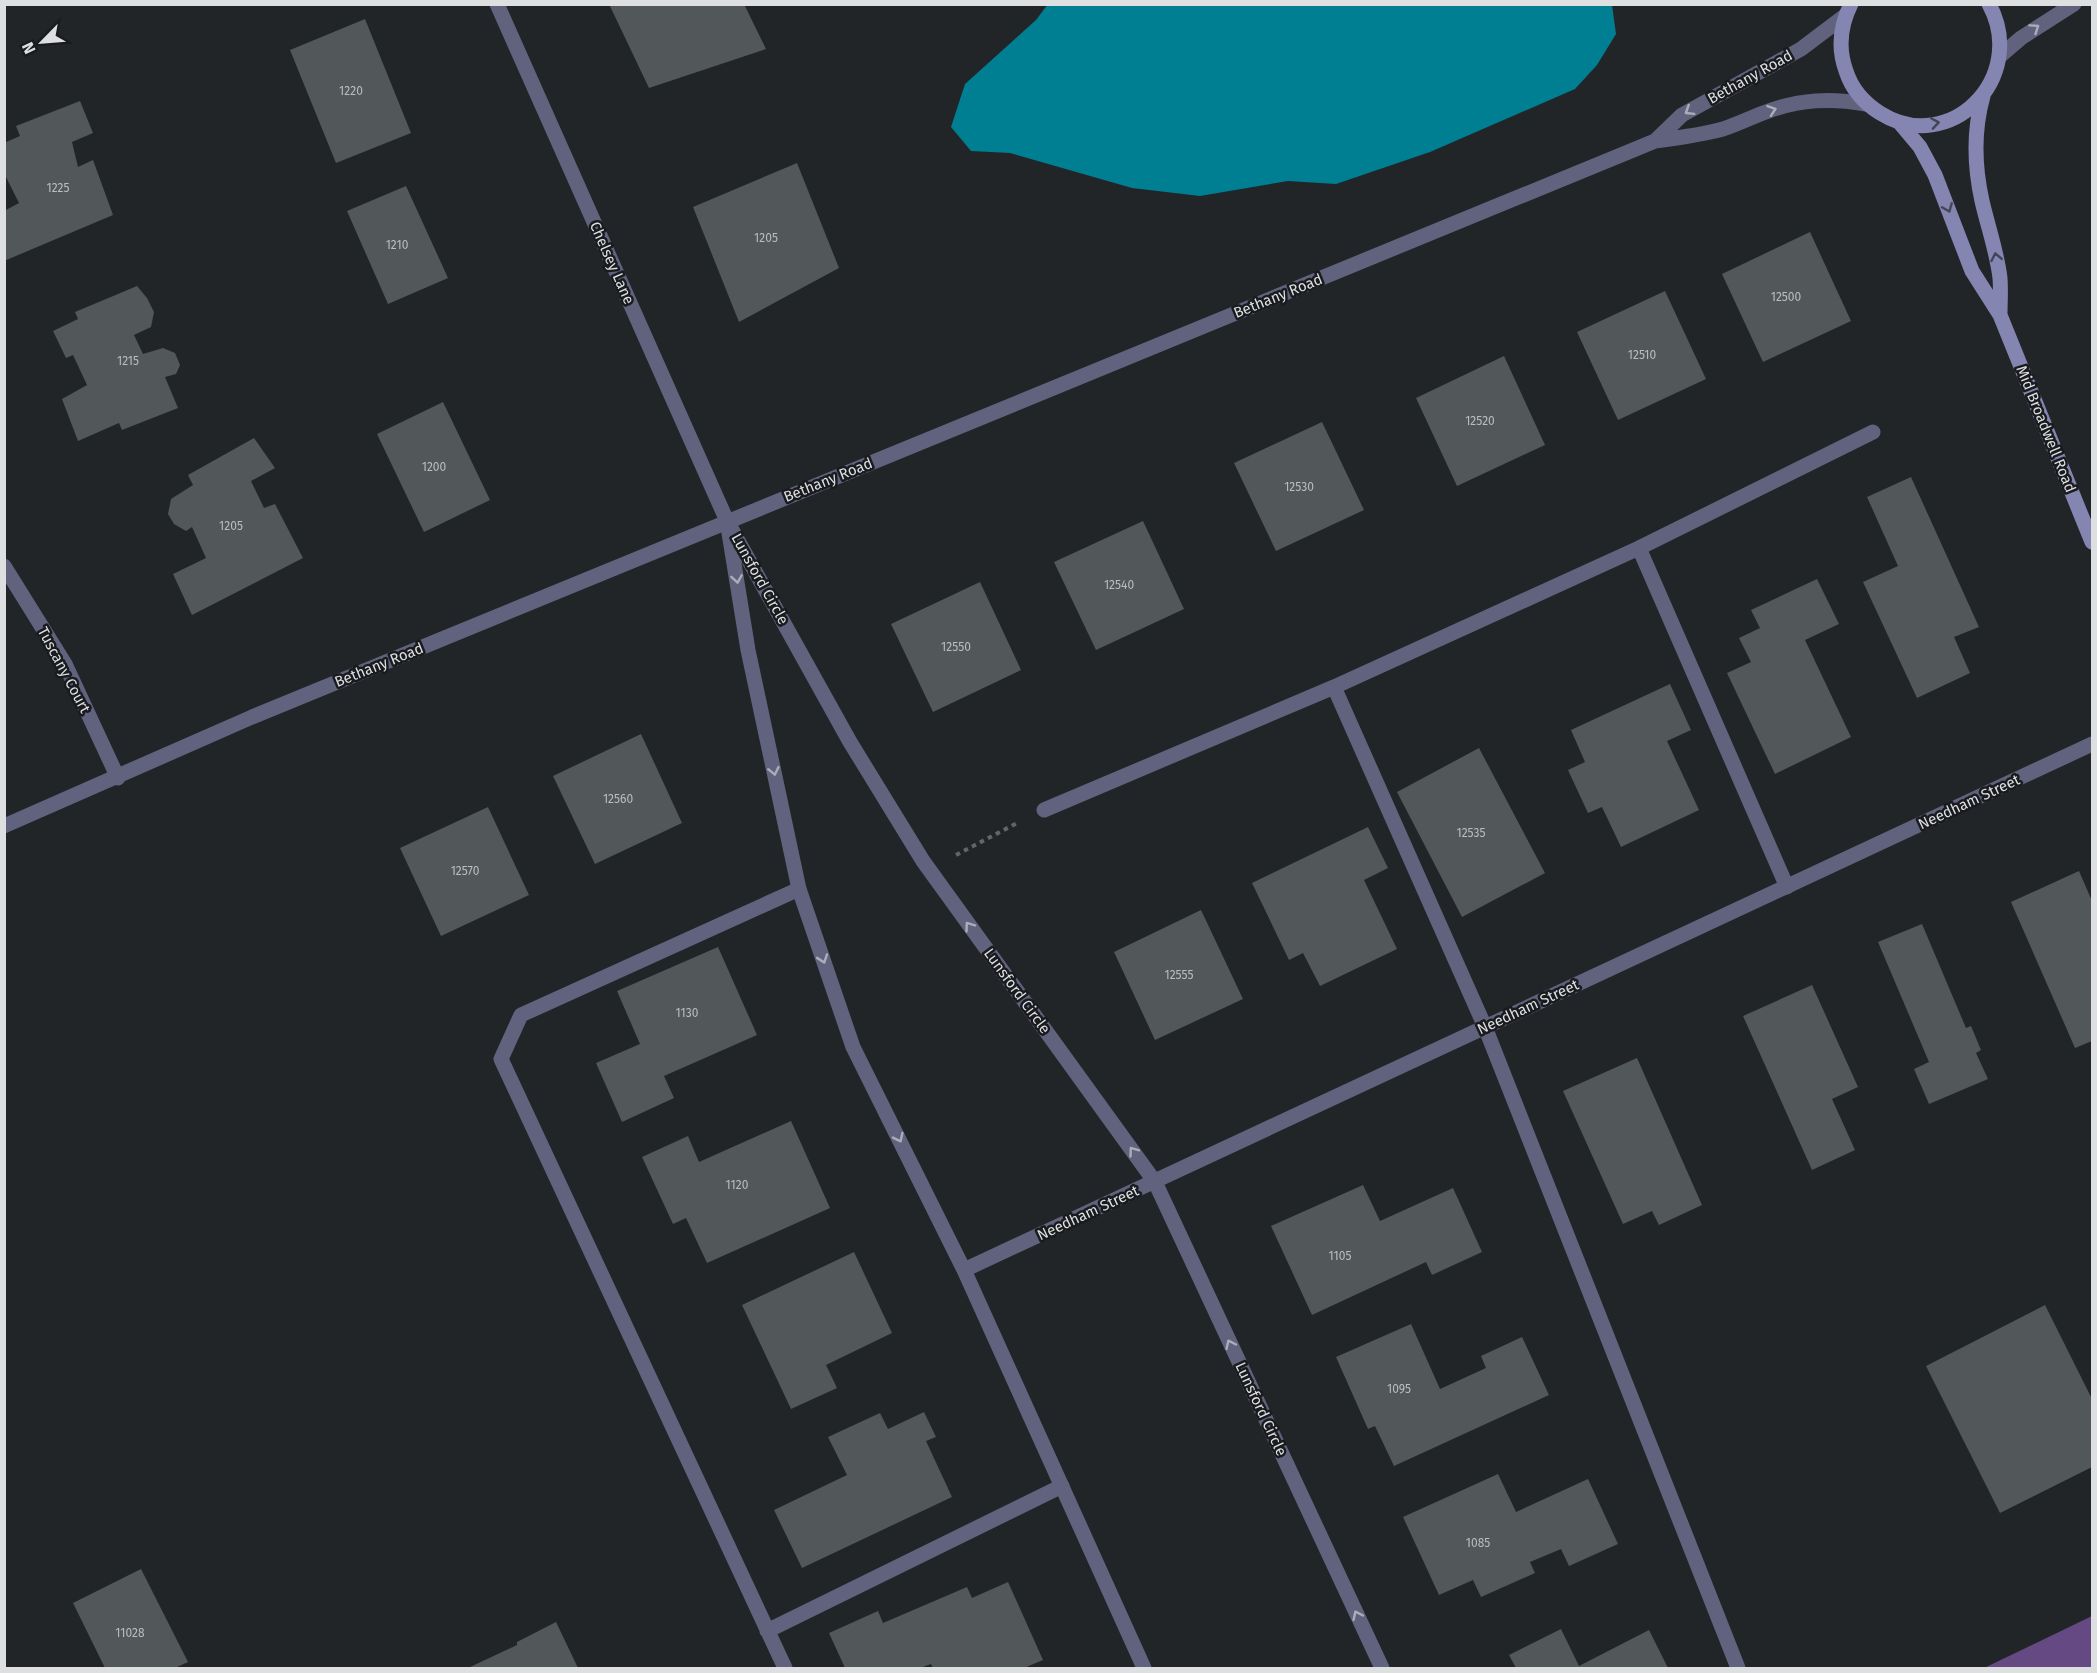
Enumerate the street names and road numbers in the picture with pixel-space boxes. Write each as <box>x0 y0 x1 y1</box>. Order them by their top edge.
street label: Bethany Road <box>1704 46 1796 108</box>
street label: Chelsey Lane <box>586 219 638 307</box>
street label: Bethany Road <box>1231 270 1325 322</box>
street label: Mid Broadwell Road <box>2012 363 2080 495</box>
street label: Bethany Road <box>781 454 875 506</box>
street label: Lunsford Circle <box>728 530 792 628</box>
street label: Tuscany Court <box>34 624 94 717</box>
street label: Bethany Road <box>332 639 426 691</box>
street label: Needham Street <box>1915 770 2023 833</box>
street label: Lunsford Circle <box>980 945 1054 1037</box>
street label: Needham Street <box>1474 975 1582 1038</box>
street label: Needham Street <box>1034 1181 1142 1244</box>
street label: Lunsford Circle <box>1231 1359 1291 1459</box>

